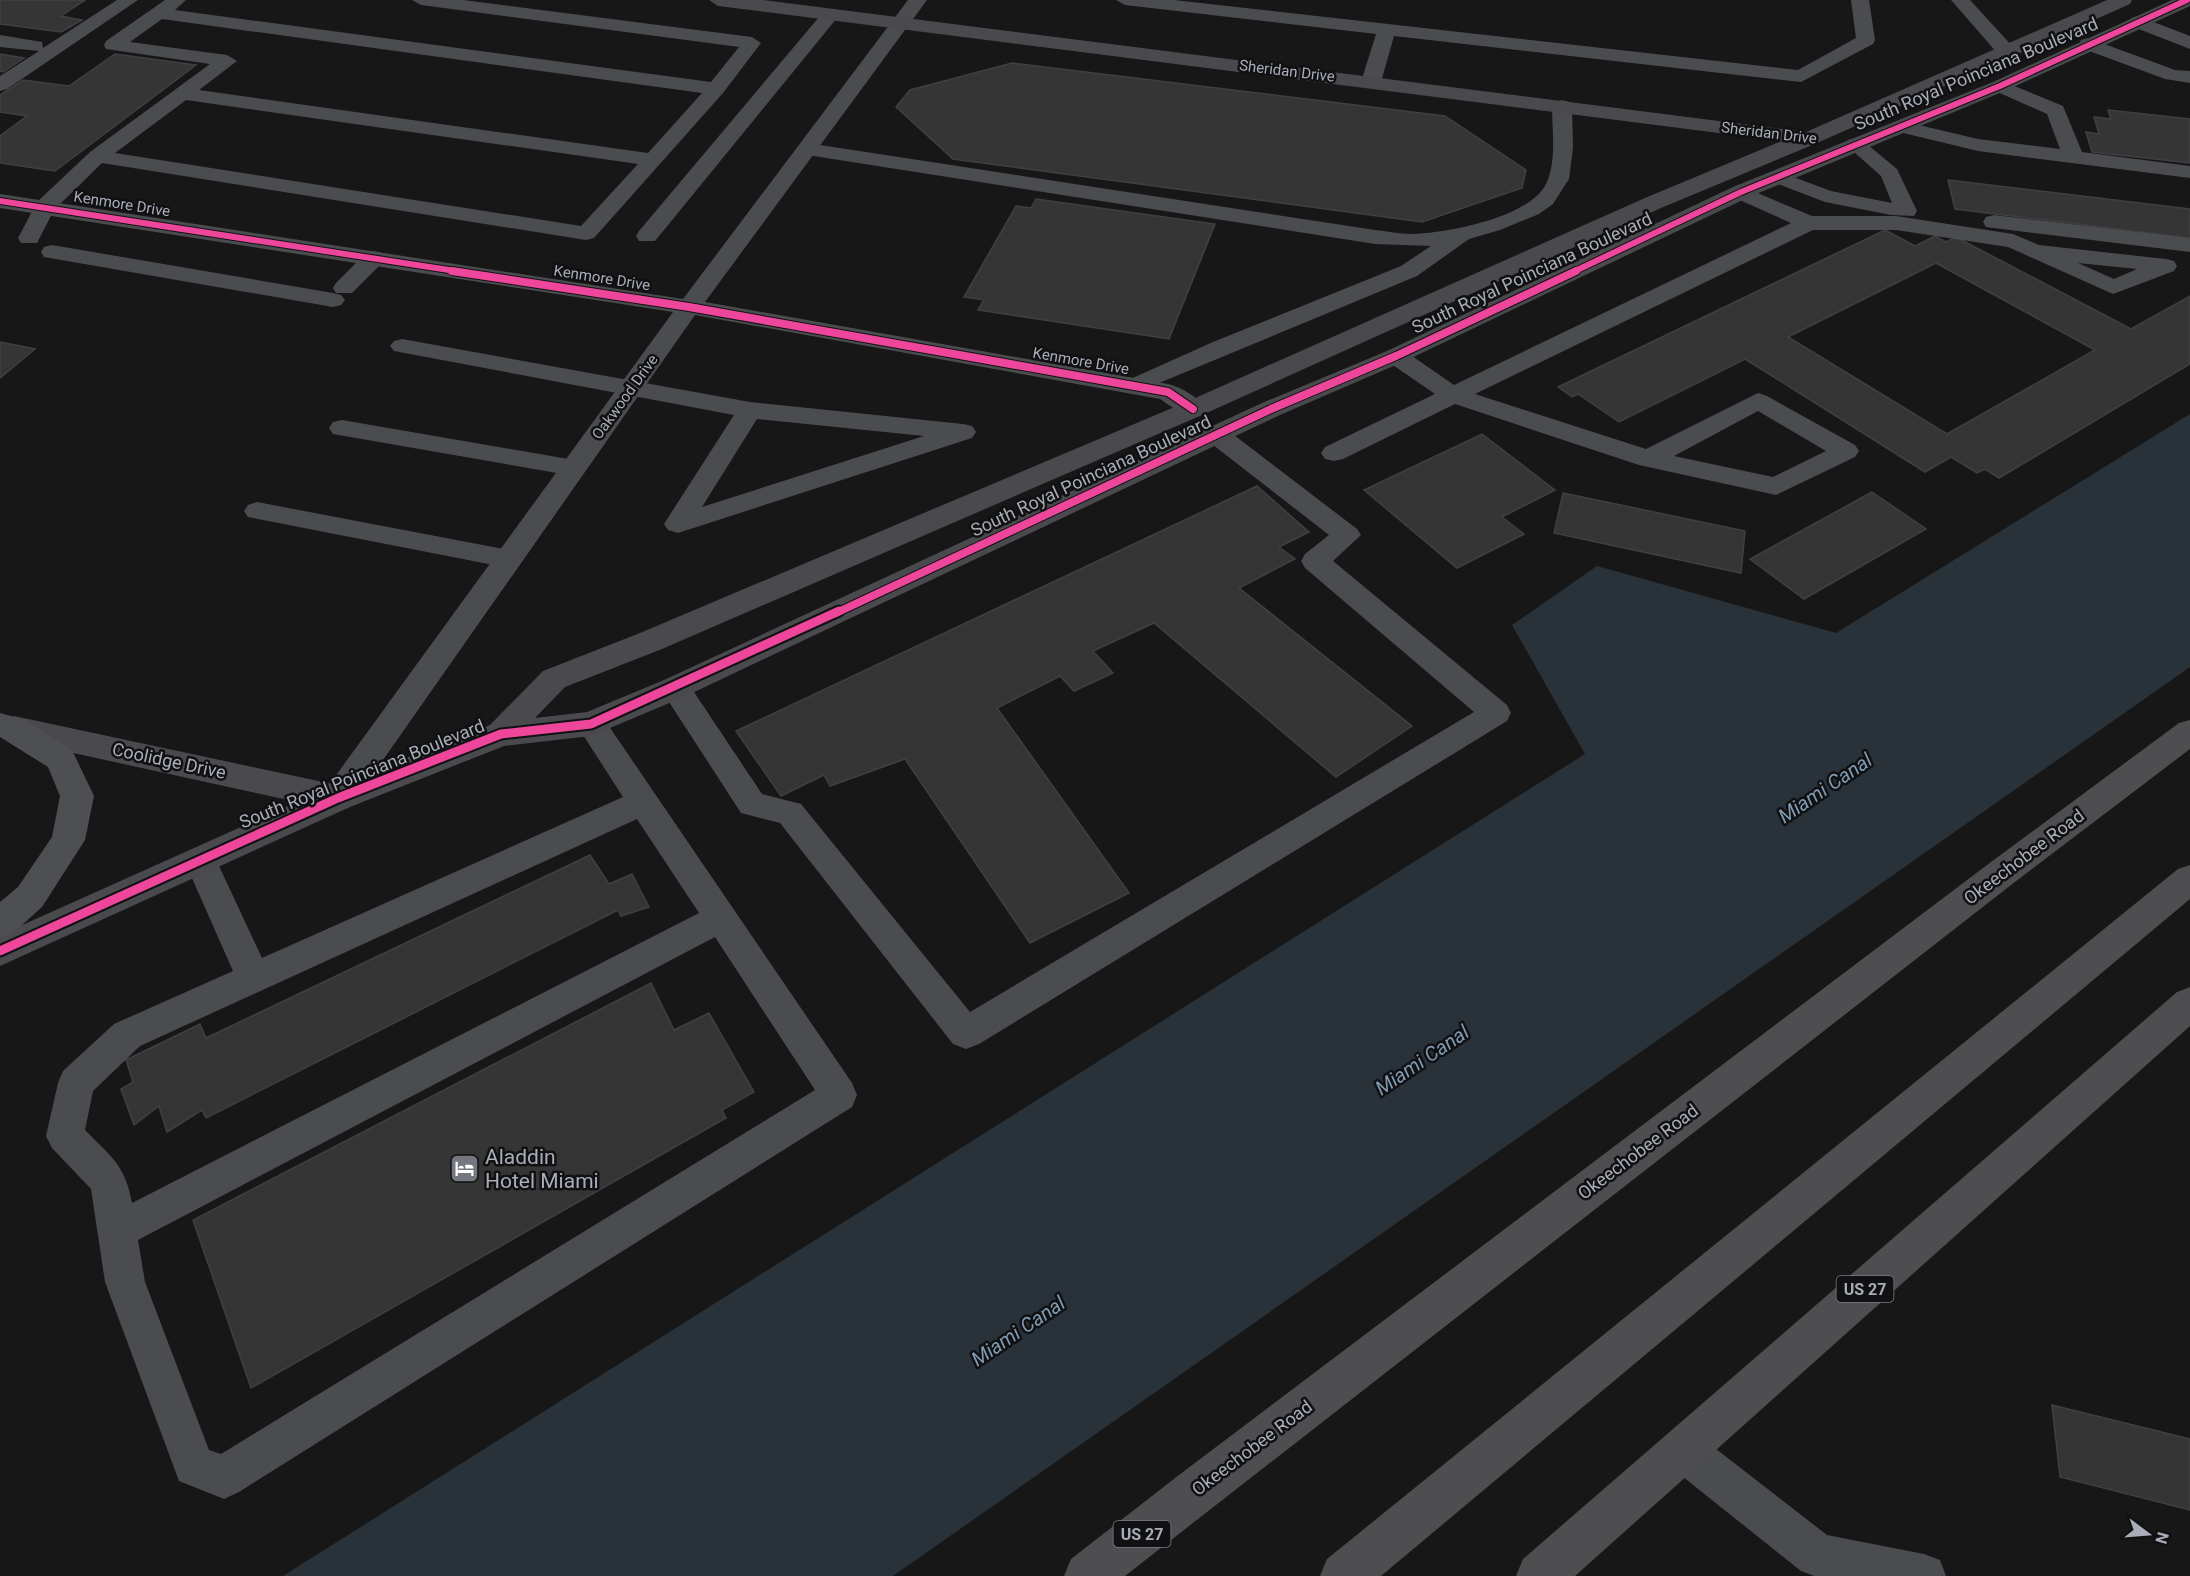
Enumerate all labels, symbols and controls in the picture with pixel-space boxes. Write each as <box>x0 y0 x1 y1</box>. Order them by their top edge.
street label: South Royal Poinciana Boulevard <box>1851 13 2101 135</box>
street label: Sheridan Drive <box>1238 56 1336 86</box>
street label: Sheridan Drive <box>1720 118 1818 148</box>
street label: Kenmore Drive <box>72 187 172 221</box>
street label: South Royal Poinciana Boulevard <box>1408 208 1655 338</box>
street label: Kenmore Drive <box>552 261 652 295</box>
street label: Kenmore Drive <box>1031 344 1131 378</box>
street label: Oakwood Drive <box>588 351 662 443</box>
street label: South Royal Poinciana Boulevard <box>967 411 1214 541</box>
street label: South Royal Poinciana Boulevard <box>236 715 488 832</box>
street label: Coolidge Drive <box>110 738 228 783</box>
water label: Miami Canal <box>1774 748 1877 828</box>
street label: Okeechobee Road <box>1959 805 2088 909</box>
water label: Miami Canal <box>1371 1020 1474 1100</box>
street label: Okeechobee Road <box>1573 1100 1702 1204</box>
place label: Aladdin Hotel Miami <box>485 1145 599 1193</box>
hotel icon: Aladdin Hotel Miami <box>448 1153 480 1185</box>
road number: US 27 <box>1836 1276 1894 1302</box>
water label: Miami Canal <box>967 1291 1070 1371</box>
street label: Okeechobee Road <box>1187 1396 1316 1500</box>
north arrow <box>2118 1504 2178 1564</box>
road number: US 27 <box>1114 1521 1170 1547</box>
text: N <box>2151 1530 2173 1546</box>

